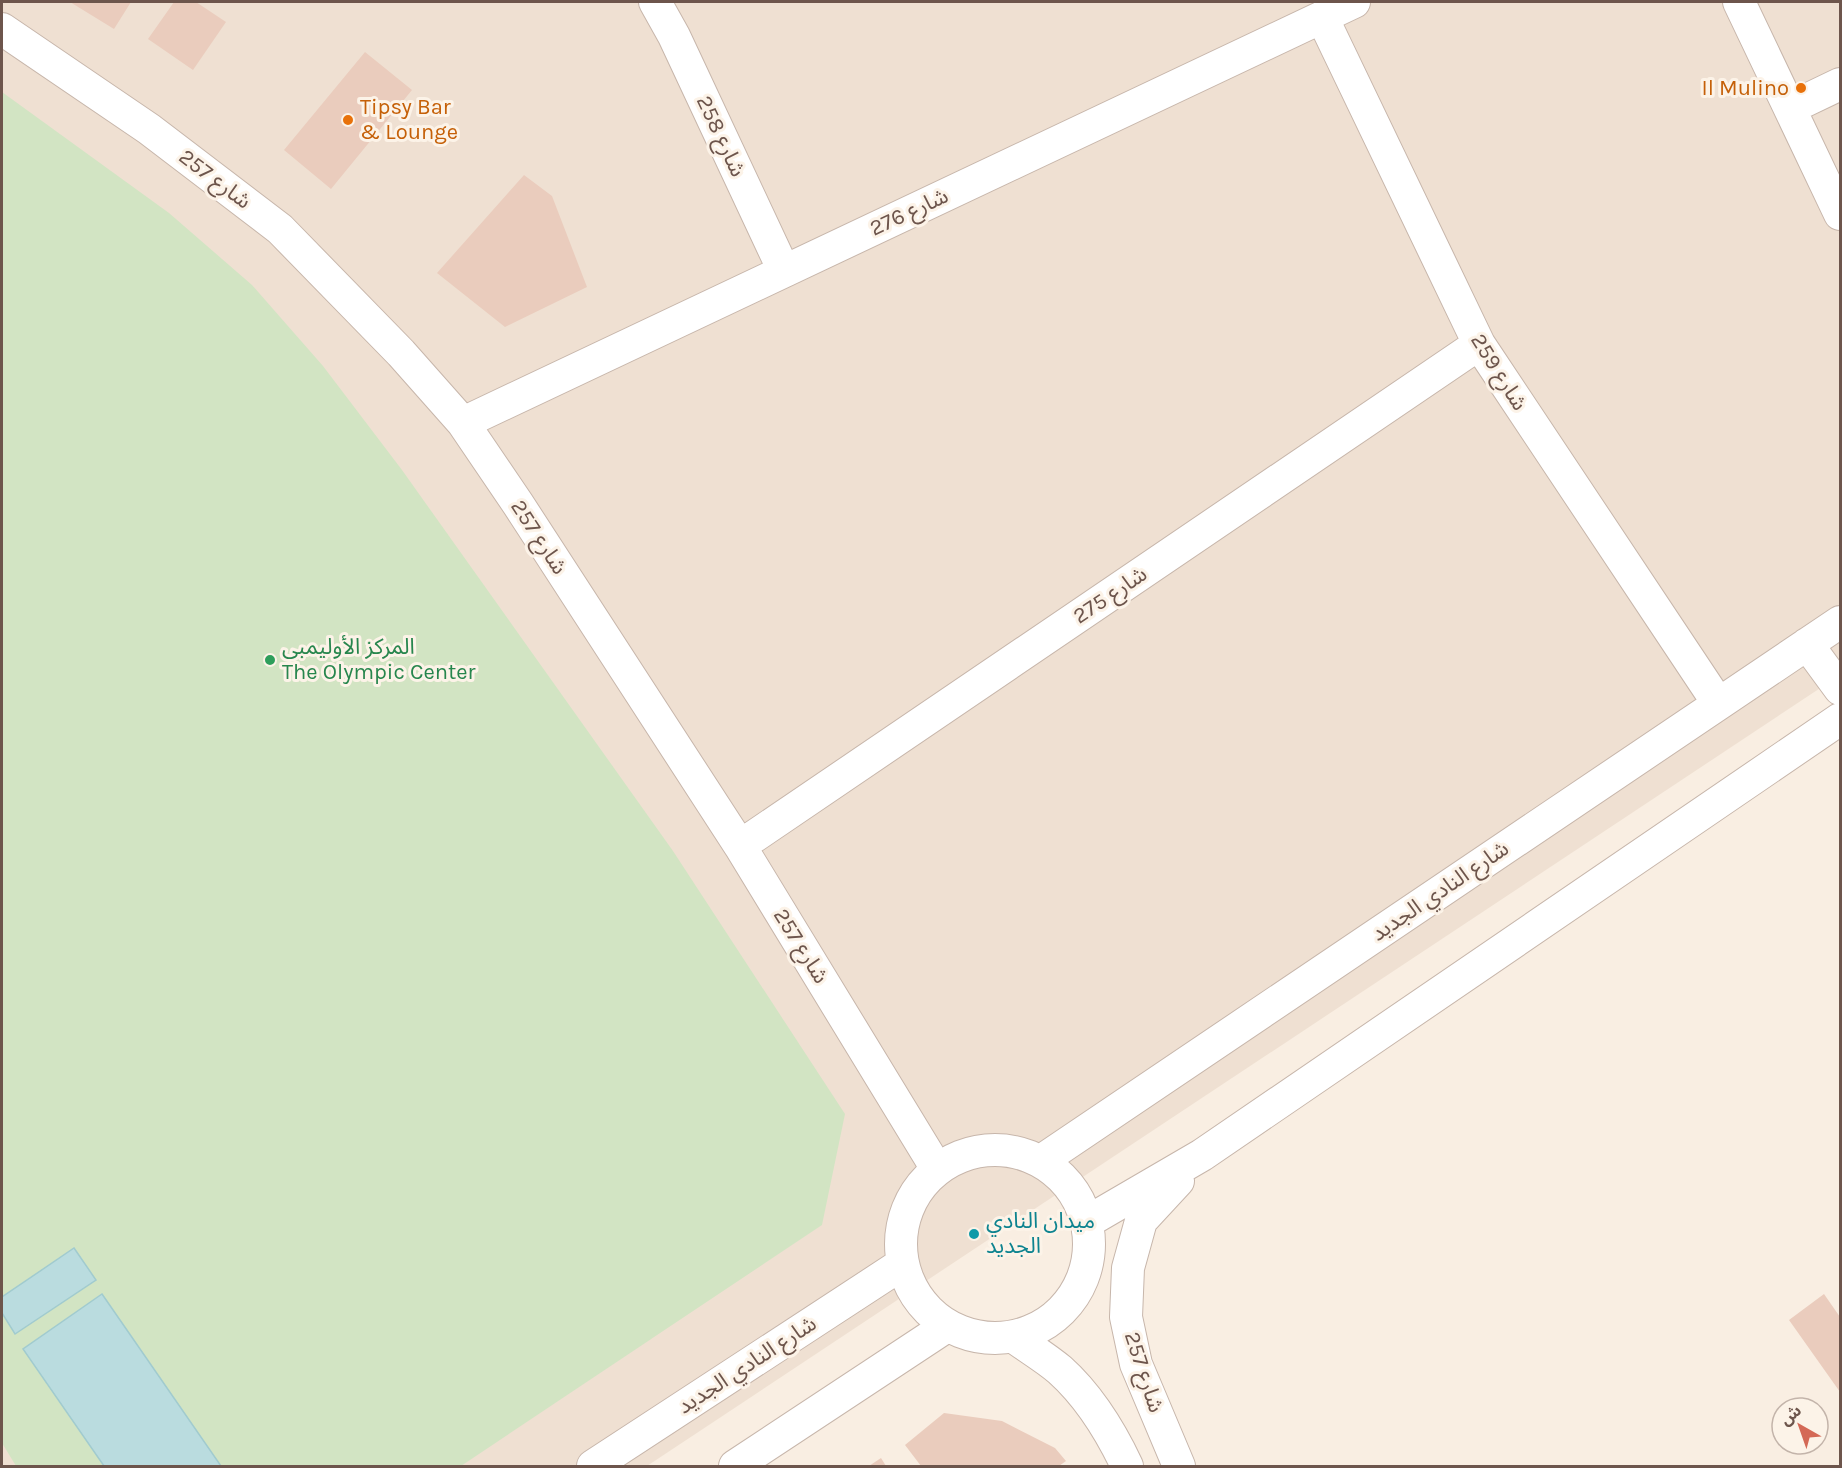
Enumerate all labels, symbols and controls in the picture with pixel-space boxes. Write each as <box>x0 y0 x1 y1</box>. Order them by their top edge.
place label: Il Mulino <box>1701 75 1789 101</box>
marker: Il Mulino <box>1794 81 1808 95</box>
street label: شارع 258 <box>688 91 751 182</box>
place label: Tipsy Bar & Lounge <box>360 94 458 145</box>
marker: Tipsy Bar & Lounge <box>341 113 355 127</box>
street label: شارع 257 <box>172 143 256 217</box>
street label: شارع 276 <box>866 183 954 244</box>
street label: شارع 259 <box>1463 329 1533 417</box>
street label: شارع 257 <box>503 495 573 581</box>
street label: شارع 275 <box>1068 561 1154 632</box>
place label: المركز الأوليمبى The Olympic Center <box>282 634 476 685</box>
marker: المركز الأوليمبى The Olympic Center <box>263 653 277 667</box>
street label: شارع النادي الجديد <box>1366 835 1515 949</box>
street label: شارع 257 <box>765 904 834 990</box>
place label: ميدان النادي الجديد <box>986 1208 1095 1259</box>
marker: ميدان النادي الجديد <box>967 1227 981 1241</box>
street label: شارع النادي الجديد <box>673 1310 823 1422</box>
street label: شارع 257 <box>1116 1328 1169 1417</box>
north arrow <box>1770 1396 1830 1456</box>
text: ش <box>1776 1401 1805 1429</box>

